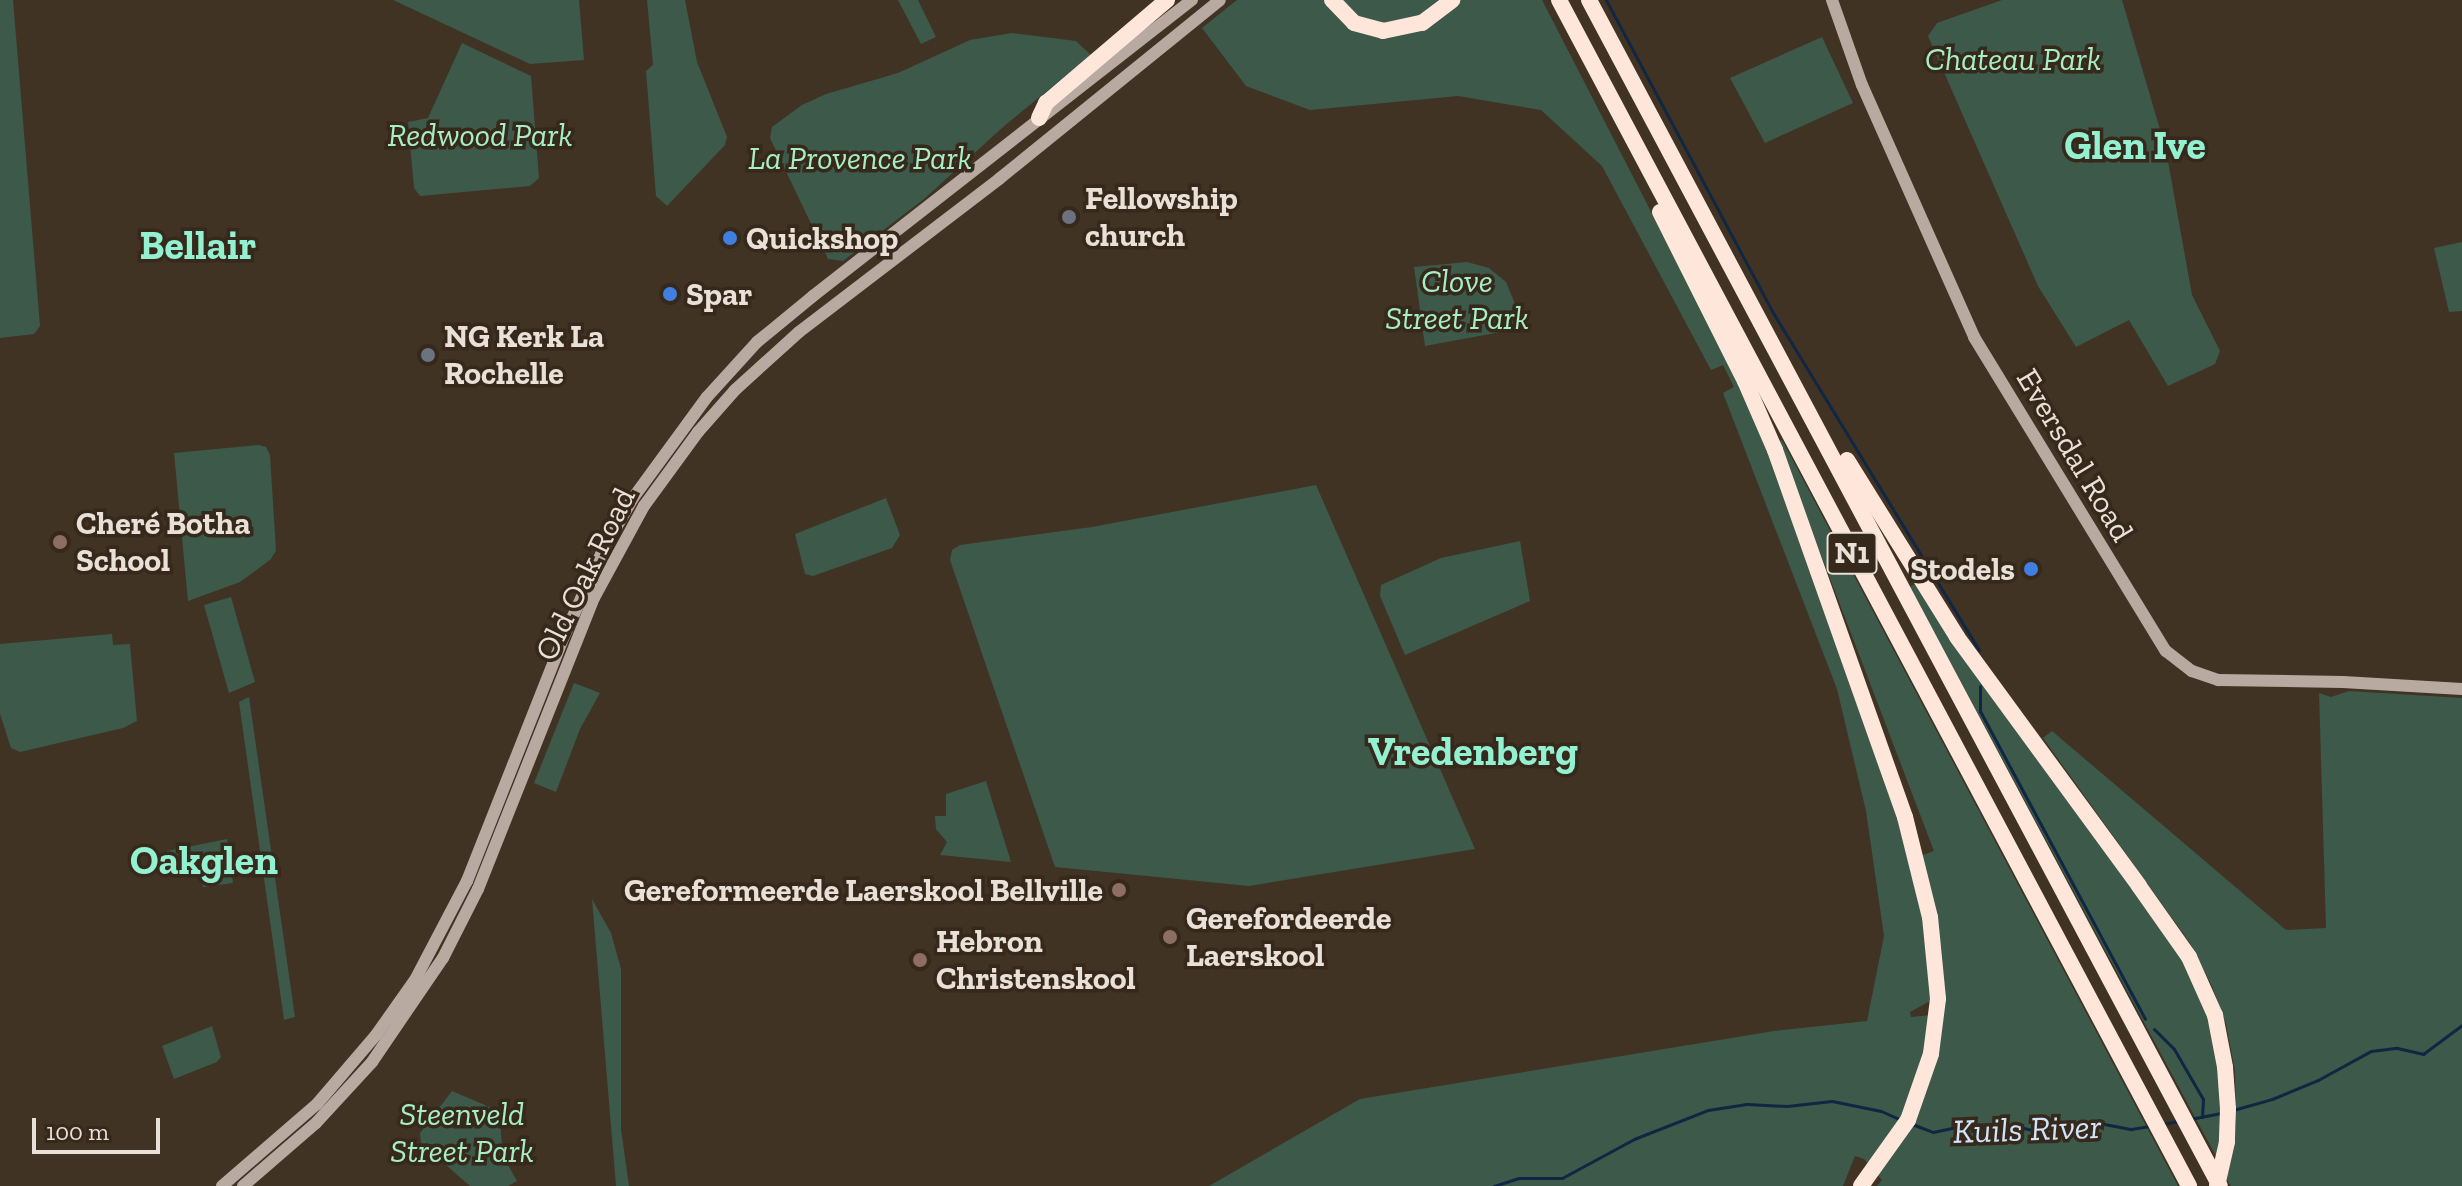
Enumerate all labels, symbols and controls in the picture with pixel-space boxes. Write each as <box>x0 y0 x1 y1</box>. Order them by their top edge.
park label: Chateau Park <box>1925 40 2101 78</box>
park label: Redwood Park <box>388 116 572 154</box>
district label: Glen Ive <box>2064 121 2206 169</box>
park label: La Provence Park <box>748 139 972 177</box>
place label: Fellowship church <box>1085 180 1238 255</box>
marker: Fellowship church <box>1060 208 1078 226</box>
place label: Quickshop <box>746 219 898 257</box>
district label: Bellair <box>140 221 256 269</box>
marker: Quickshop <box>721 229 739 247</box>
park label: Clove Street Park <box>1385 263 1529 338</box>
place label: Spar <box>686 275 752 313</box>
marker: Spar <box>661 285 679 303</box>
place label: NG Kerk La Rochelle <box>444 318 604 393</box>
marker: NG Kerk La Rochelle <box>419 346 437 364</box>
street label: Eversdal Road <box>2008 362 2142 548</box>
street label: Old Oak Road <box>527 481 643 667</box>
place label: Cheré Botha School <box>76 505 250 580</box>
road number: N1 <box>1826 527 1878 579</box>
marker: Cheré Botha School <box>51 533 69 551</box>
place label: Stodels <box>1910 550 2015 588</box>
marker: Stodels <box>2022 560 2040 578</box>
district label: Vredenberg <box>1368 727 1578 775</box>
district label: Oakglen <box>130 836 278 884</box>
place label: Gereformeerde Laerskool Bellville <box>624 871 1103 909</box>
marker: Gereformeerde Laerskool Bellville <box>1110 881 1128 899</box>
place label: Gerefordeerde Laerskool <box>1186 900 1391 975</box>
place label: Hebron Christenskool <box>936 923 1136 998</box>
marker: Gerefordeerde Laerskool <box>1161 928 1179 946</box>
marker: Hebron Christenskool <box>911 951 929 969</box>
park label: Steenveld Street Park <box>390 1096 534 1171</box>
scale bar <box>36 1102 164 1152</box>
water label: Kuils River <box>1952 1106 2102 1152</box>
text: 100 m <box>46 1117 109 1146</box>

